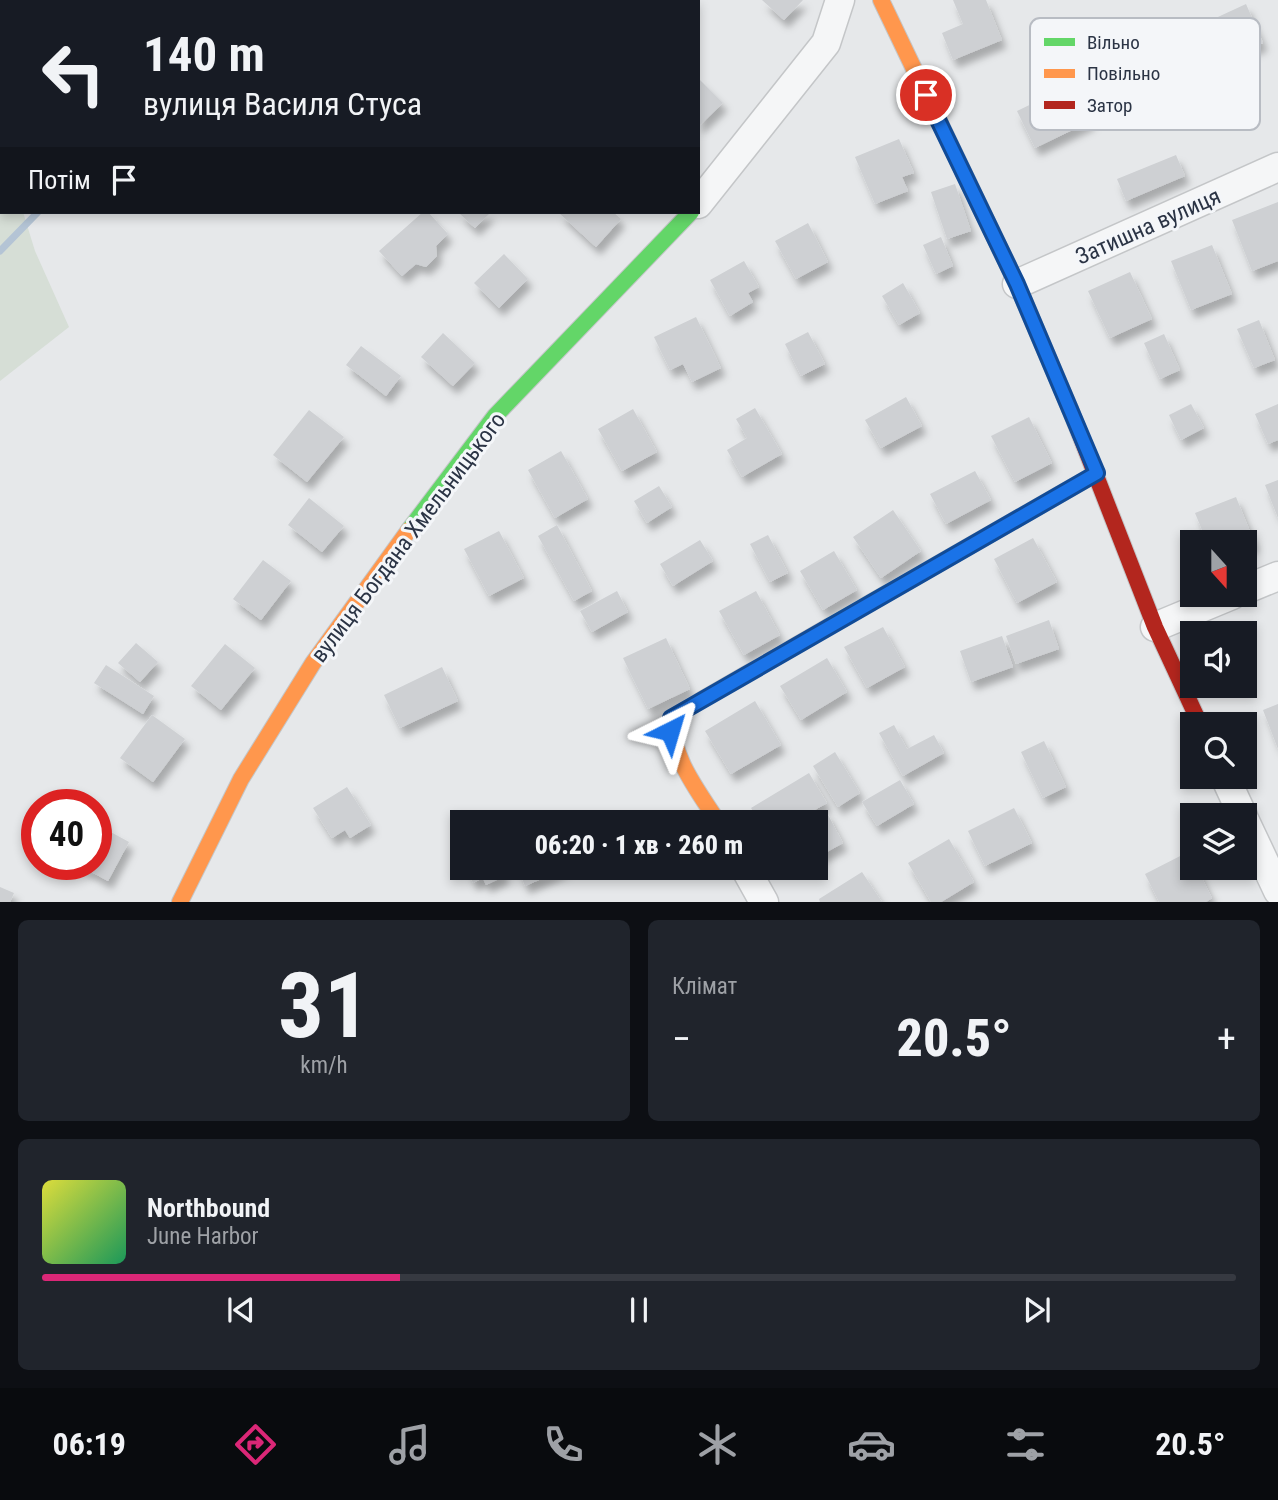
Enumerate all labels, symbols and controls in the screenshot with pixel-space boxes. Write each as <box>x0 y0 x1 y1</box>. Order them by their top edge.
legend <box>1030 18 1260 130</box>
text: 140 m <box>143 26 265 83</box>
icon: left <box>28 28 119 119</box>
text: Вільно <box>1087 31 1140 54</box>
text: Повільно <box>1087 62 1160 85</box>
pin <box>896 65 956 125</box>
icon: arrive <box>907 76 945 114</box>
text: вулиця Василя Стуса <box>143 85 422 123</box>
text: Затор <box>1087 94 1132 117</box>
icon: arrive <box>105 161 143 199</box>
text: Потім <box>28 165 91 195</box>
street label: Затишна вулиця <box>1072 182 1225 270</box>
street label: вулиця Богдана Хмельницького <box>306 407 511 668</box>
north arrow <box>1180 530 1256 607</box>
map controls <box>1180 530 1257 880</box>
button: sound <box>1180 621 1257 698</box>
position arrow <box>633 694 707 768</box>
button: search <box>1180 712 1257 789</box>
speed limit sign: 40 <box>21 789 112 880</box>
button: layers <box>1180 803 1257 880</box>
text: 06:20 · 1 хв · 260 m <box>535 830 743 860</box>
text: 31 <box>278 953 370 1059</box>
text: Клімат <box>672 973 737 1000</box>
text: 20.5° <box>896 1008 1012 1069</box>
text: − <box>672 1017 691 1061</box>
text: + <box>1217 1017 1236 1061</box>
text: km/h <box>300 1052 348 1079</box>
text: Northbound <box>147 1193 270 1223</box>
text: June Harbor <box>147 1223 259 1250</box>
icon: previous <box>222 1291 260 1329</box>
icon: pause <box>620 1291 658 1329</box>
icon: next <box>1018 1291 1056 1329</box>
icon: directions <box>231 1420 280 1469</box>
icon: music <box>385 1420 434 1469</box>
icon: phone <box>539 1420 588 1469</box>
icon: climate <box>693 1420 742 1469</box>
icon: car <box>847 1420 896 1469</box>
icon: filters <box>1001 1420 1050 1469</box>
text: 06:19 <box>53 1425 126 1463</box>
text: 20.5° <box>1155 1425 1225 1463</box>

